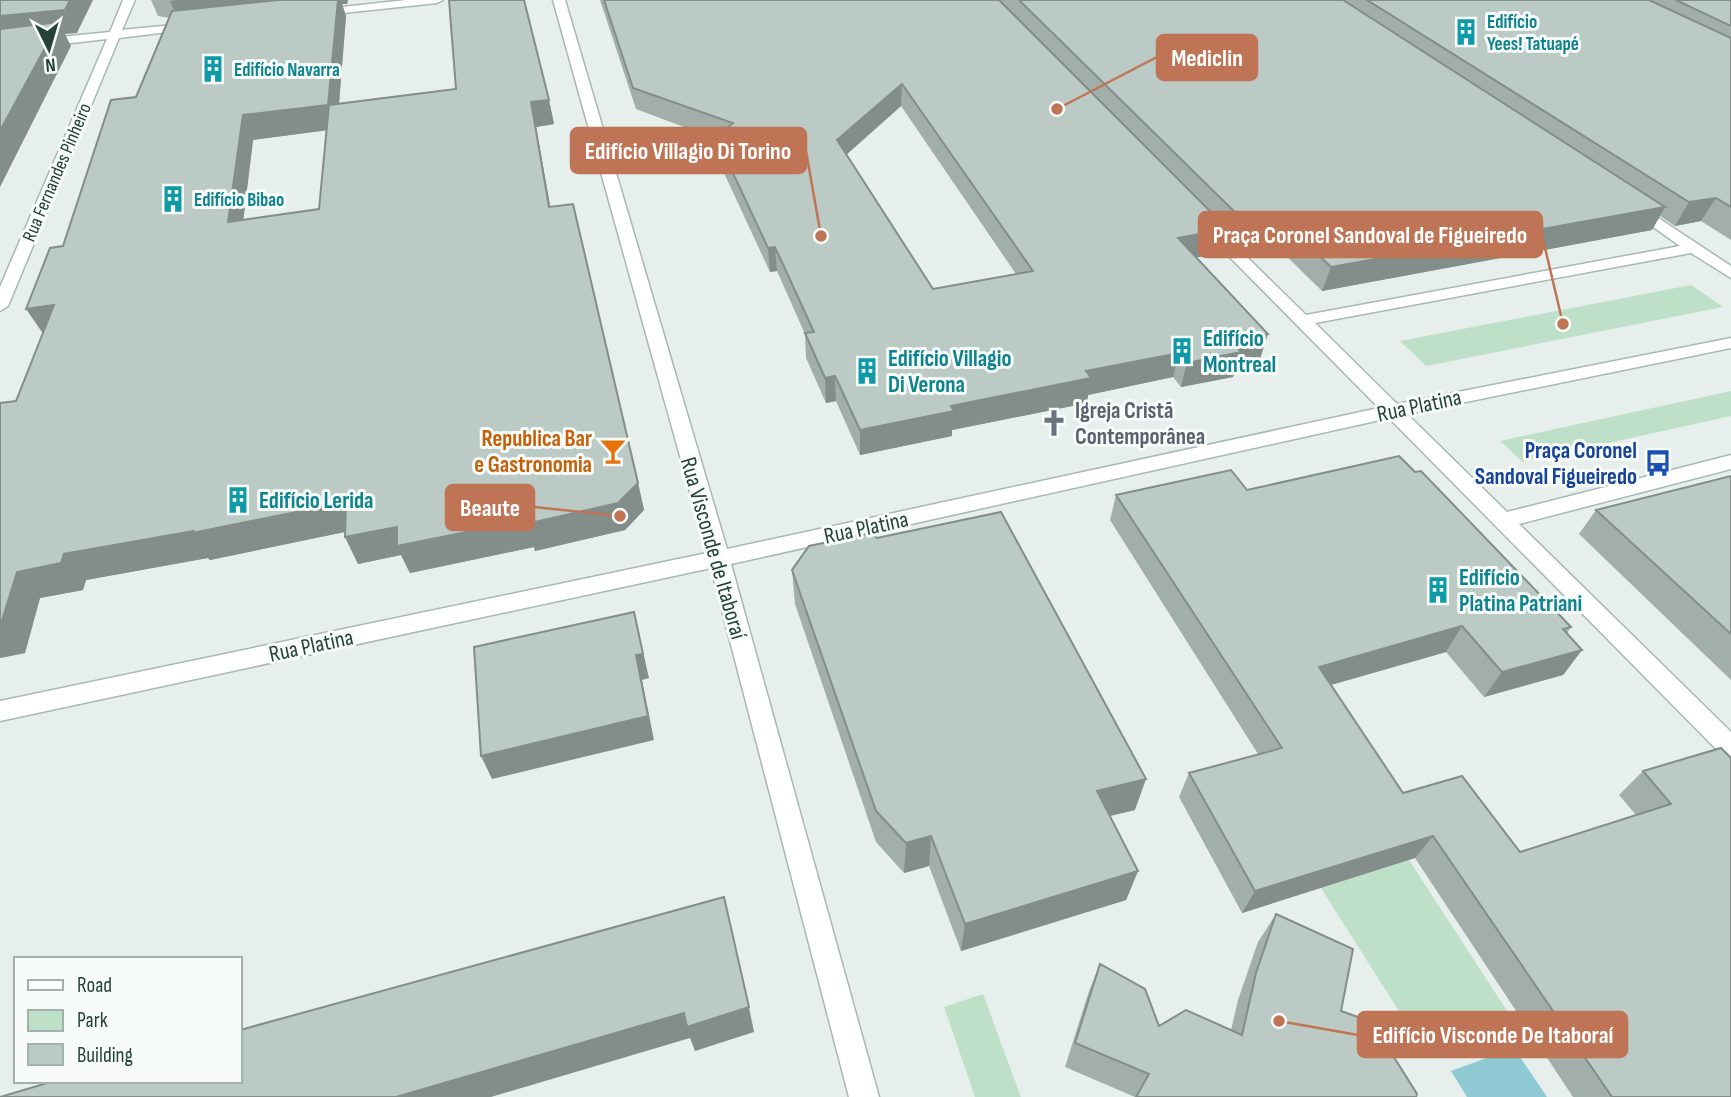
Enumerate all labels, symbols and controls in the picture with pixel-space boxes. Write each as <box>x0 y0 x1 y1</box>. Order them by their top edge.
place label: Edifício Yees! Tatuapé <box>1487 11 1579 56</box>
north arrow <box>14 14 84 84</box>
building icon: Edifício Yees! Tatuapé <box>1451 17 1481 47</box>
callout: Mediclin <box>1157 35 1257 80</box>
text: Mediclin <box>1171 44 1243 73</box>
text: N <box>44 53 56 76</box>
building icon: Edifício Navarra <box>198 54 228 84</box>
place label: Edifício Navarra <box>234 59 340 82</box>
street label: Rua Fernandes Pinheiro <box>18 100 97 245</box>
callout: Edifício Villagio Di Torino <box>571 128 806 173</box>
text: Edifício Villagio Di Torino <box>585 137 791 166</box>
building icon: Edifício Bibao <box>158 184 188 214</box>
place label: Edifício Bibao <box>194 189 284 212</box>
callout: Praça Coronel Sandoval de Figueiredo <box>1199 212 1542 257</box>
text: Praça Coronel Sandoval de Figueiredo <box>1213 221 1527 250</box>
place label: Edifício Montreal <box>1203 325 1276 379</box>
building icon: Edifício Montreal <box>1167 336 1197 366</box>
place label: Edifício Villagio Di Verona <box>888 345 1011 399</box>
building icon: Edifício Villagio Di Verona <box>852 356 882 386</box>
street label: Rua Platina <box>1374 383 1464 429</box>
place label: Igreja Cristã Contemporânea <box>1075 397 1205 451</box>
church icon: Igreja Cristã Contemporânea <box>1039 408 1069 438</box>
place label: Republica Bar e Gastronomia <box>474 425 592 479</box>
bar icon: Republica Bar e Gastronomia <box>598 436 628 466</box>
place label: Praça Coronel Sandoval Figueiredo <box>1475 437 1637 491</box>
bus stop icon: Praça Coronel Sandoval Figueiredo <box>1643 448 1673 478</box>
street label: Rua Visconde de Itaboraí <box>674 454 753 643</box>
building icon: Edifício Lerida <box>223 485 253 515</box>
callout: Beaute <box>446 485 534 530</box>
place label: Edifício Lerida <box>259 487 373 515</box>
text: Beaute <box>460 494 520 523</box>
street label: Rua Platina <box>821 505 911 551</box>
place label: Edifício Platina Patriani <box>1459 564 1582 618</box>
building icon: Edifício Platina Patriani <box>1423 575 1453 605</box>
street label: Rua Platina <box>266 623 356 669</box>
legend <box>14 957 242 1083</box>
text: Road <box>77 973 112 998</box>
text: Park <box>77 1008 108 1033</box>
callout: Edifício Visconde De Itaboraí <box>1358 1012 1627 1057</box>
text: Edifício Visconde De Itaboraí <box>1373 1021 1614 1050</box>
text: Building <box>77 1043 133 1068</box>

